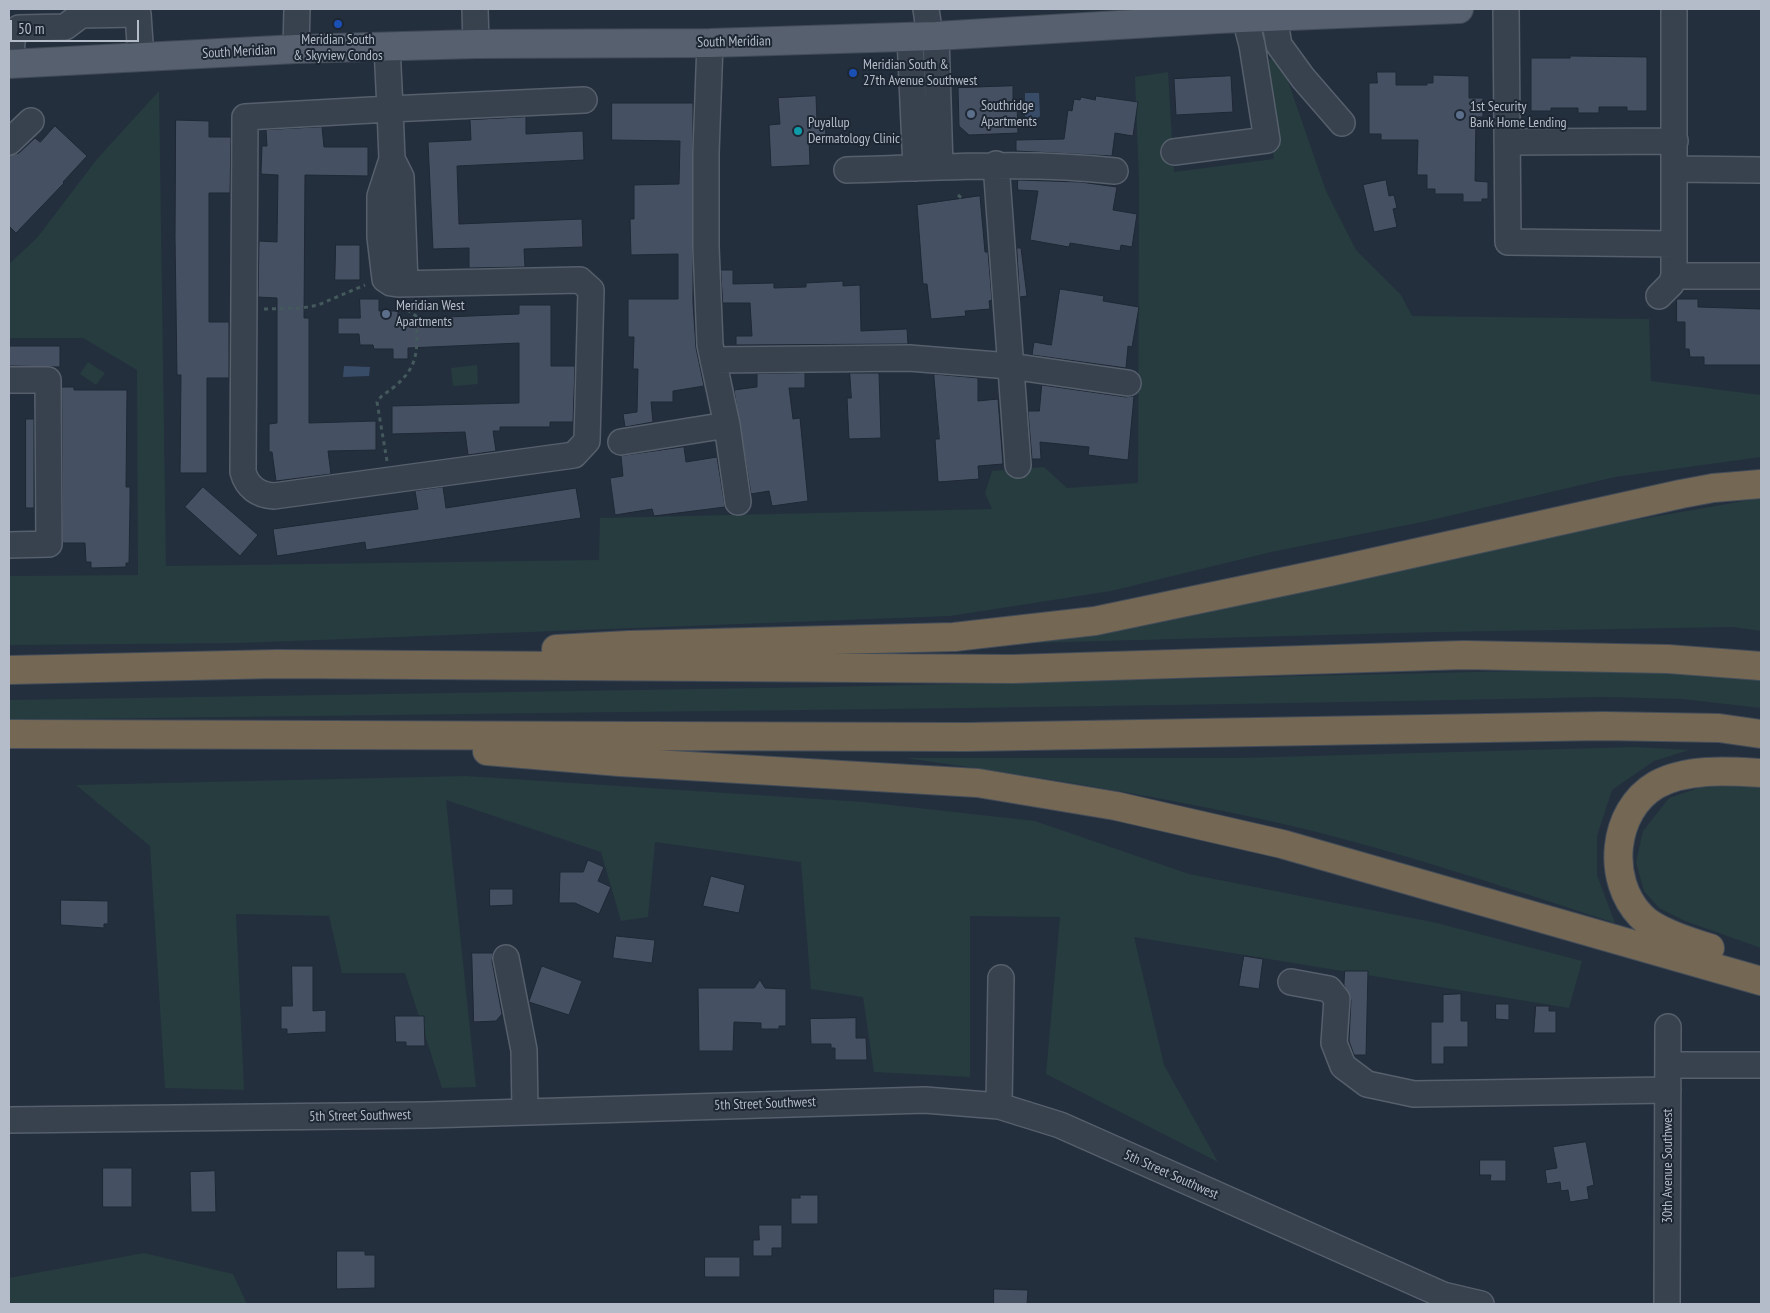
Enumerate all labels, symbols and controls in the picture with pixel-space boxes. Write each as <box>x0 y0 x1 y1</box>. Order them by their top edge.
scale bar <box>12 10 141 42</box>
marker: Meridian South & Skyview Condos <box>332 18 344 30</box>
text: 50 m <box>18 19 44 38</box>
place label: Meridian South & Skyview Condos <box>293 32 383 64</box>
street label: South Meridian <box>697 33 771 51</box>
street label: South Meridian <box>202 42 276 62</box>
place label: Meridian South & 27th Avenue Southwest <box>863 57 977 90</box>
marker: Meridian South & 27th Avenue Southwest <box>847 67 859 79</box>
place label: Southridge Apartments <box>981 98 1037 130</box>
place label: 1st Security Bank Home Lending <box>1470 99 1567 132</box>
marker: Southridge Apartments <box>965 108 977 120</box>
marker: 1st Security Bank Home Lending <box>1454 109 1466 121</box>
place label: Puyallup Dermatology Clinic <box>808 115 900 148</box>
marker: Puyallup Dermatology Clinic <box>792 125 804 137</box>
place label: Meridian West Apartments <box>396 298 465 331</box>
marker: Meridian West Apartments <box>380 308 392 320</box>
street label: 5th Street Southwest <box>714 1094 816 1114</box>
street label: 5th Street Southwest <box>309 1107 411 1125</box>
street label: 30th Avenue Southwest <box>1660 1109 1676 1223</box>
street label: 5th Street Southwest <box>1121 1147 1221 1203</box>

